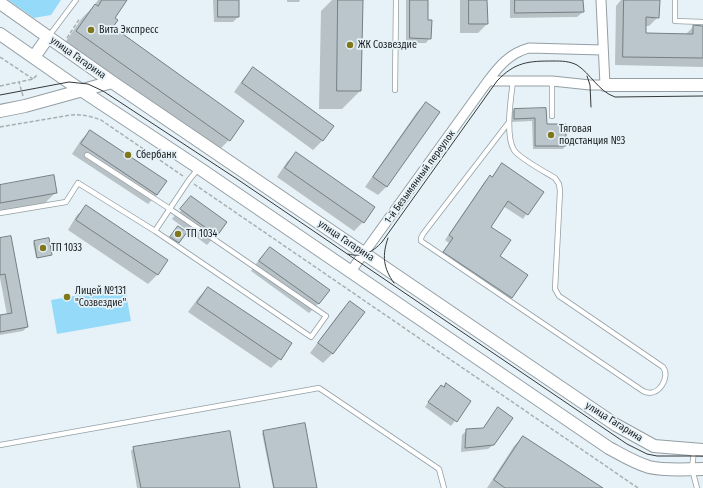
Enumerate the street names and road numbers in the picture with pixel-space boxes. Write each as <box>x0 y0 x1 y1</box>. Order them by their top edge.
street label: улица Гагарина <box>48 34 108 82</box>
street label: 1-й Безымянный переулок <box>382 128 458 226</box>
street label: улица Гагарина <box>316 218 376 264</box>
street label: улица Гагарина <box>583 400 645 444</box>

